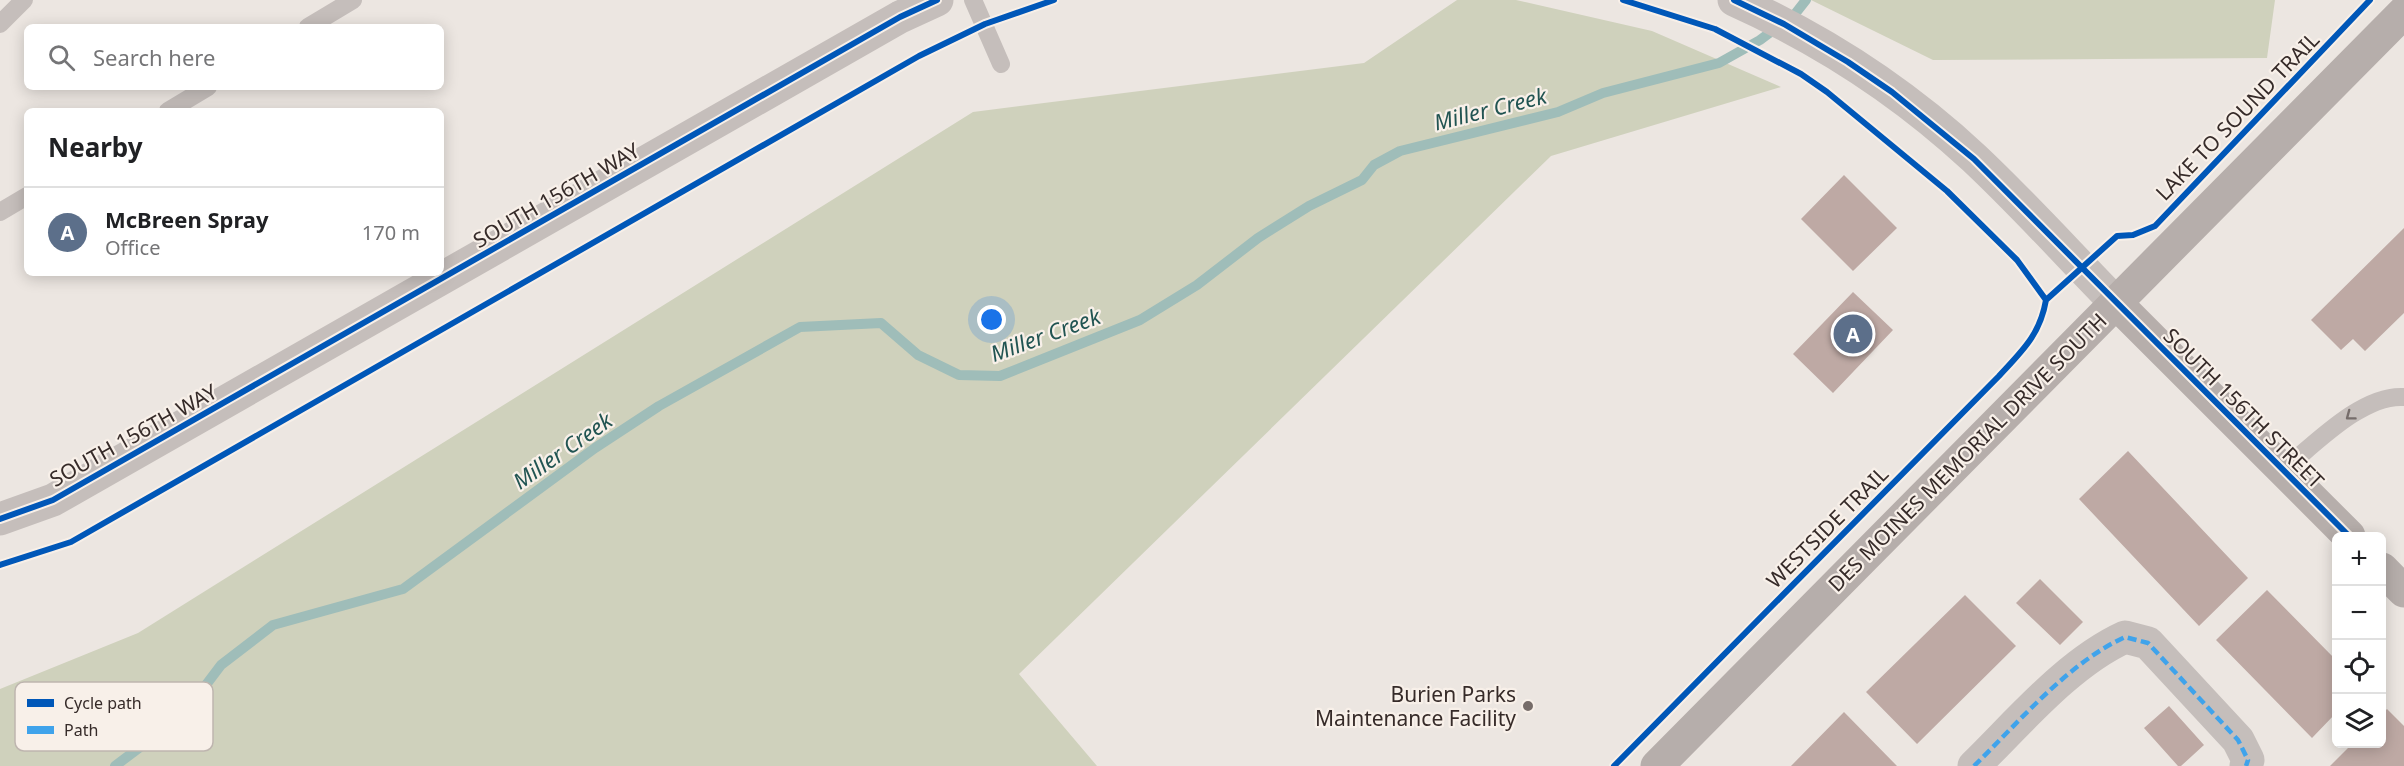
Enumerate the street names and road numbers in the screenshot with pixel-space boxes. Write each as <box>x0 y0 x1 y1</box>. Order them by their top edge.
street label: LAKE TO SOUND TRAIL <box>2149 26 2325 206</box>
street label: SOUTH 156TH WAY <box>468 136 644 254</box>
street label: DES MOINES MEMORIAL DRIVE SOUTH <box>1823 308 2111 596</box>
street label: SOUTH 156TH STREET <box>2158 322 2330 494</box>
street label: SOUTH 156TH WAY <box>44 377 222 493</box>
street label: WESTSIDE TRAIL <box>1760 460 1894 594</box>

